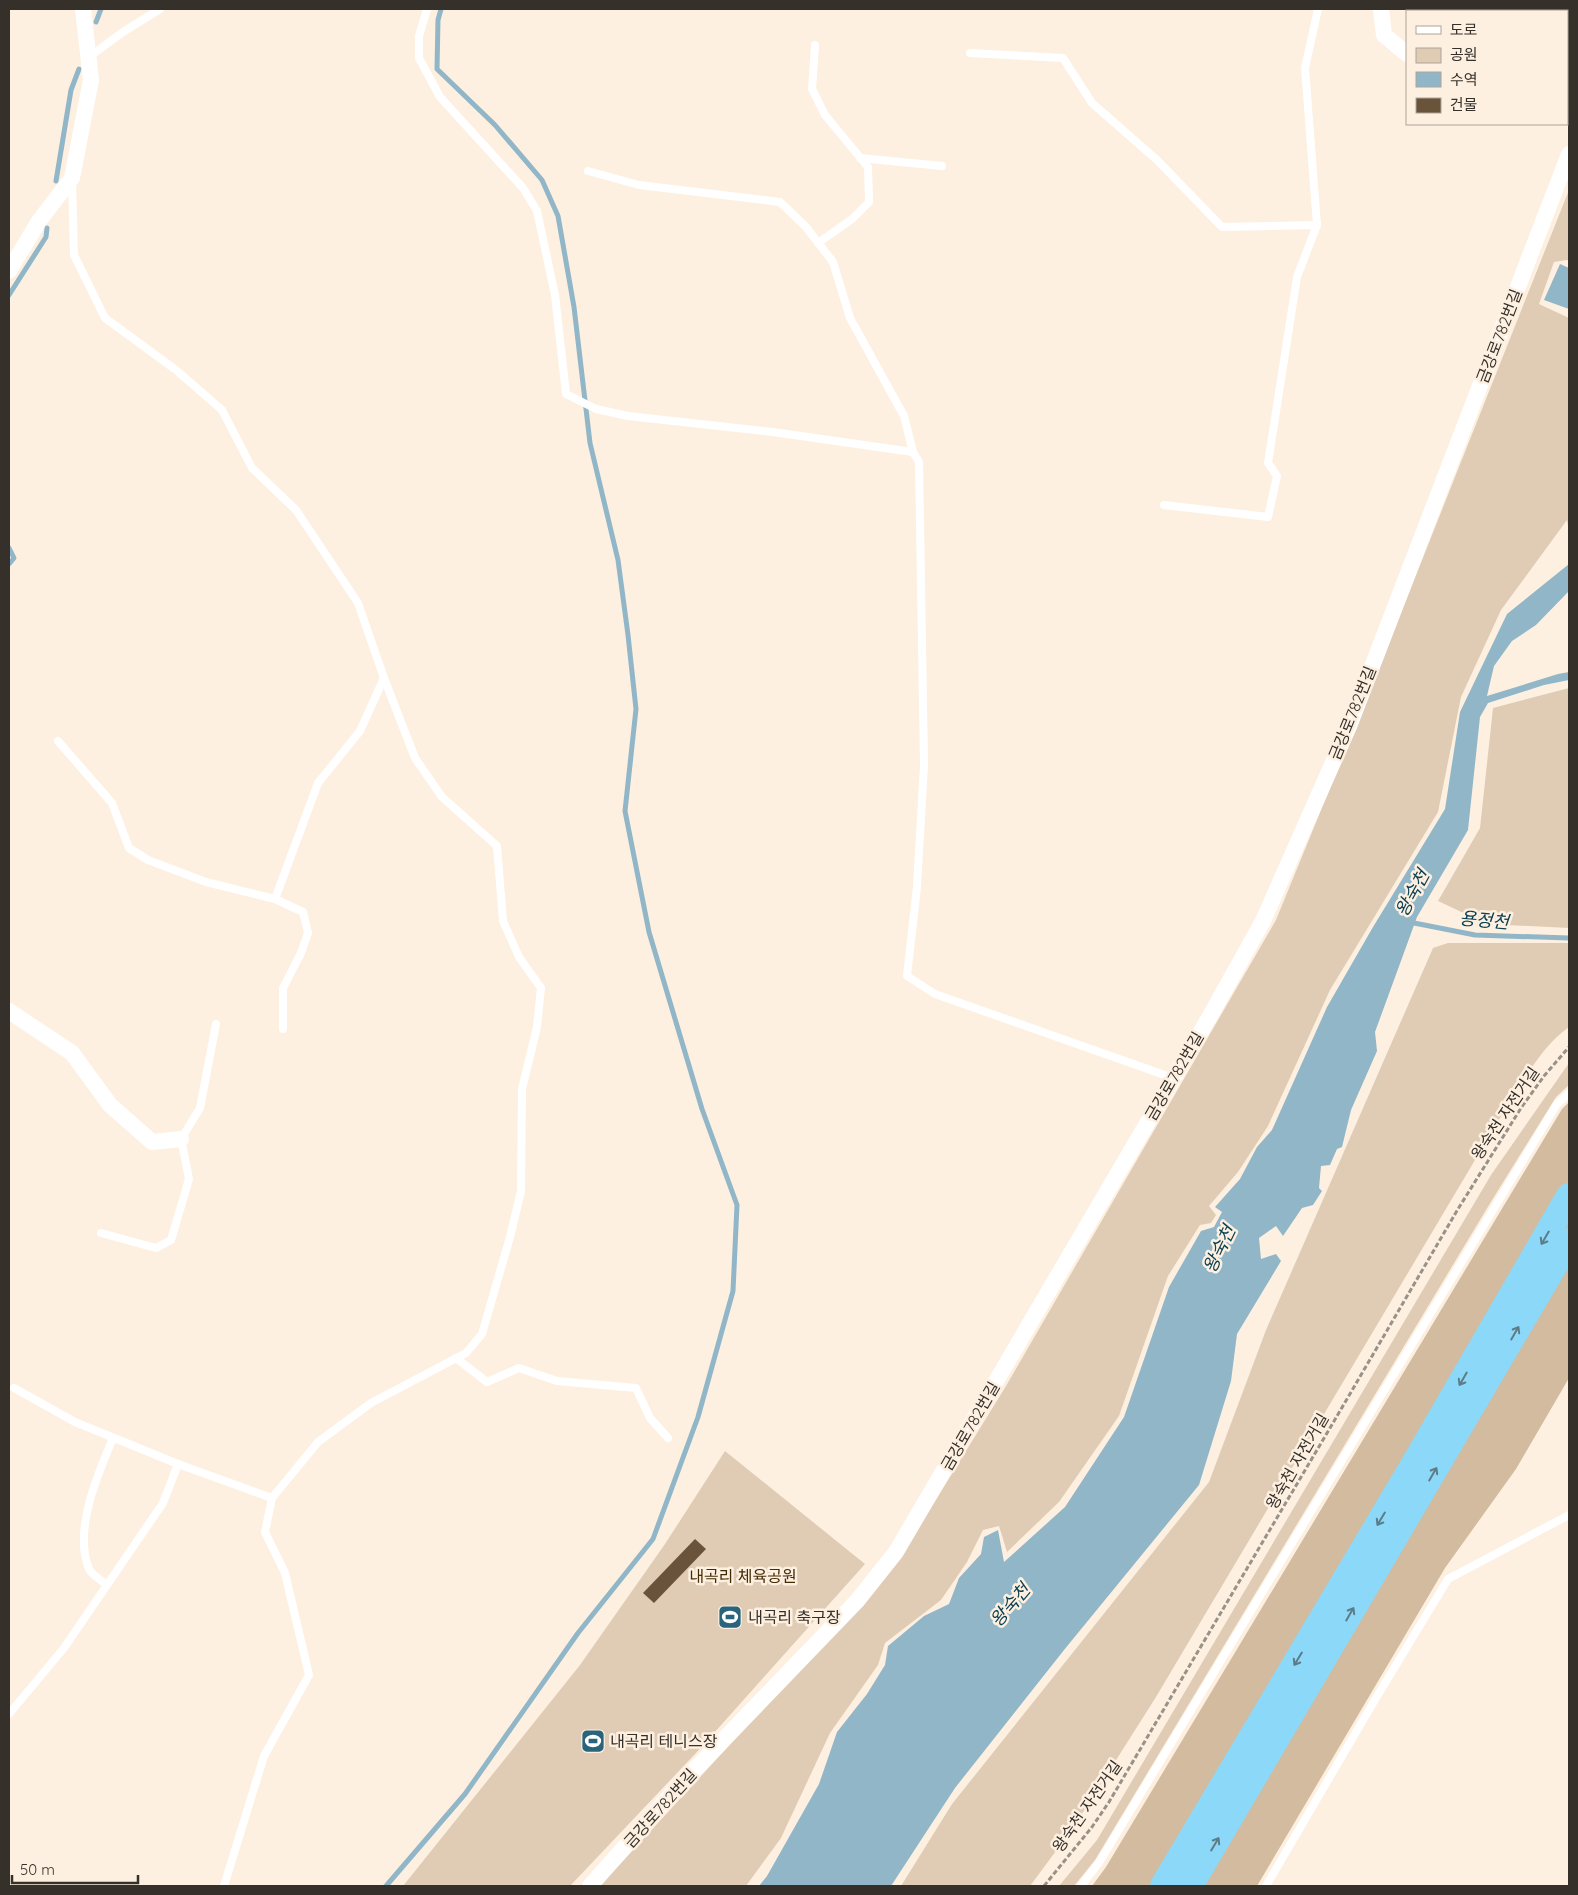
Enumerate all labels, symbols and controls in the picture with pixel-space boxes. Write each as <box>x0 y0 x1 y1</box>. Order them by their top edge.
legend <box>1406 10 1568 125</box>
text: 도로 <box>1450 20 1478 39</box>
text: 공원 <box>1450 45 1478 64</box>
text: 수역 <box>1450 70 1478 89</box>
text: 건물 <box>1450 95 1478 114</box>
street label: 금강로782번길 <box>1472 286 1526 386</box>
street label: 금강로782번길 <box>1324 663 1380 763</box>
water label: 왕숙천 <box>1390 864 1435 920</box>
water label: 용정천 <box>1458 906 1512 934</box>
street label: 금강로782번길 <box>1141 1028 1207 1124</box>
street label: 왕숙천 자전거길 <box>1467 1063 1543 1163</box>
water label: 왕숙천 <box>1198 1219 1241 1276</box>
one-way arrow <box>1539 1230 1549 1245</box>
one-way arrow <box>1510 1327 1520 1341</box>
one-way arrow <box>1458 1371 1468 1385</box>
street label: 금강로782번길 <box>937 1378 1003 1474</box>
street label: 왕숙천 자전거길 <box>1261 1409 1333 1513</box>
one-way arrow <box>1428 1467 1438 1481</box>
one-way arrow <box>1376 1511 1386 1525</box>
park label: 내곡리 체육공원 <box>689 1566 797 1586</box>
water label: 왕숙천 <box>985 1577 1037 1631</box>
sports icon: 내곡리 축구장 <box>717 1604 743 1630</box>
place label: 내곡리 축구장 <box>748 1607 841 1627</box>
one-way arrow <box>1346 1607 1356 1621</box>
one-way arrow <box>1293 1651 1303 1665</box>
sports icon: 내곡리 테니스장 <box>580 1728 606 1754</box>
place label: 내곡리 테니스장 <box>610 1731 718 1751</box>
street label: 왕숙천 자전거길 <box>1048 1756 1126 1856</box>
street label: 금강로782번길 <box>619 1764 701 1852</box>
one-way arrow <box>1210 1838 1220 1852</box>
scale bar <box>12 1852 139 1884</box>
text: 50 m <box>20 1860 55 1879</box>

